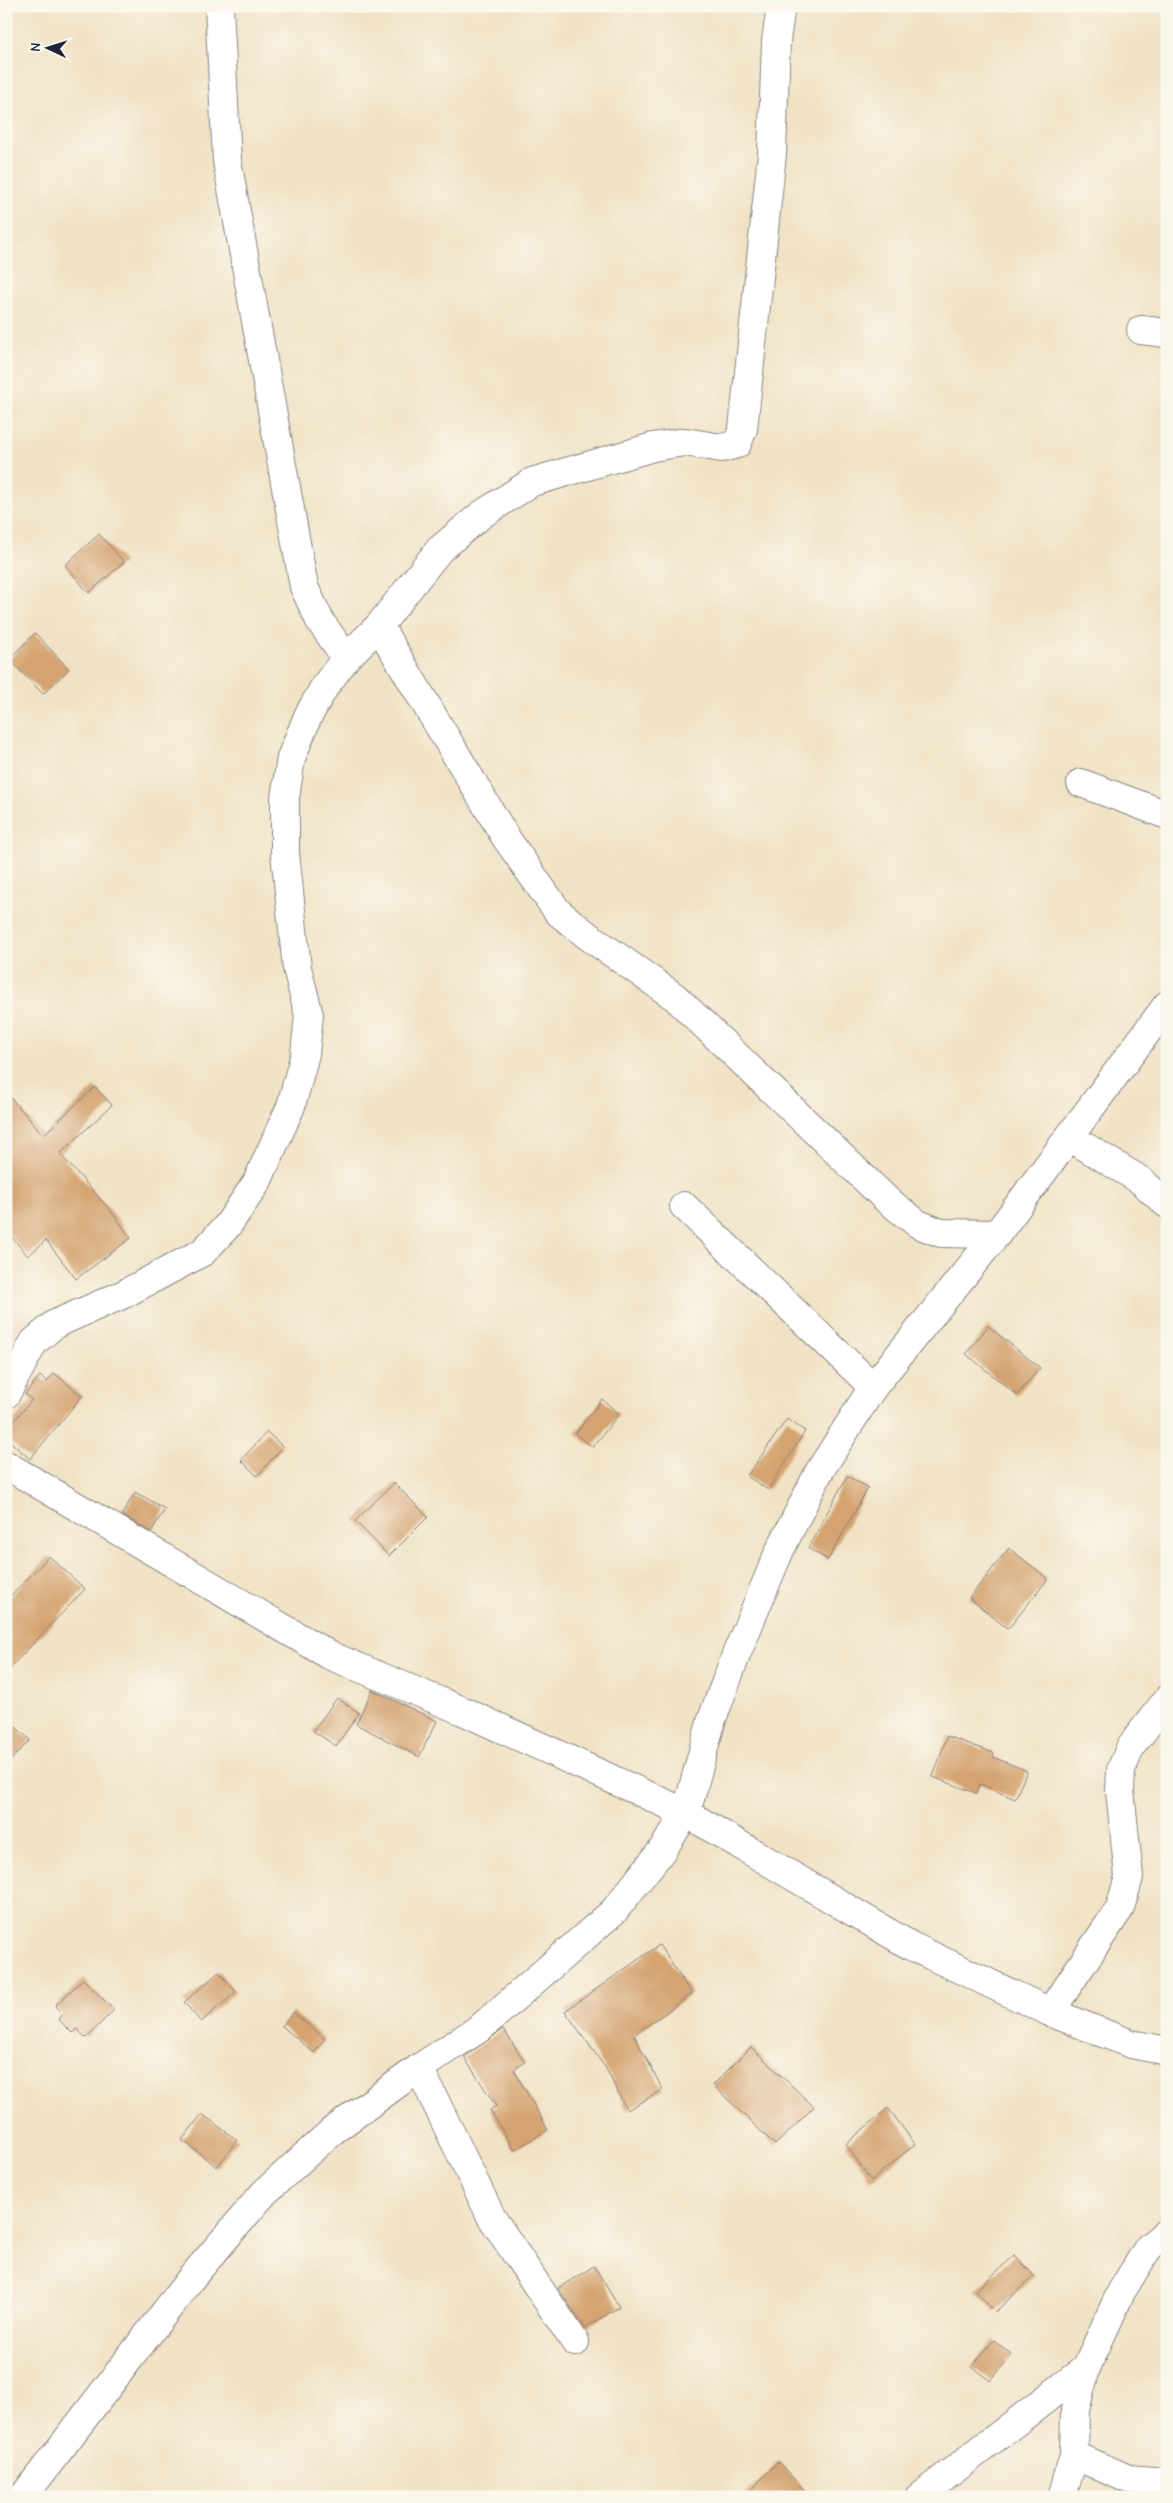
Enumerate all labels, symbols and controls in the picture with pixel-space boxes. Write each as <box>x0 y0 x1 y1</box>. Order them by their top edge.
north arrow <box>22 22 72 72</box>
text: N <box>27 42 44 52</box>

